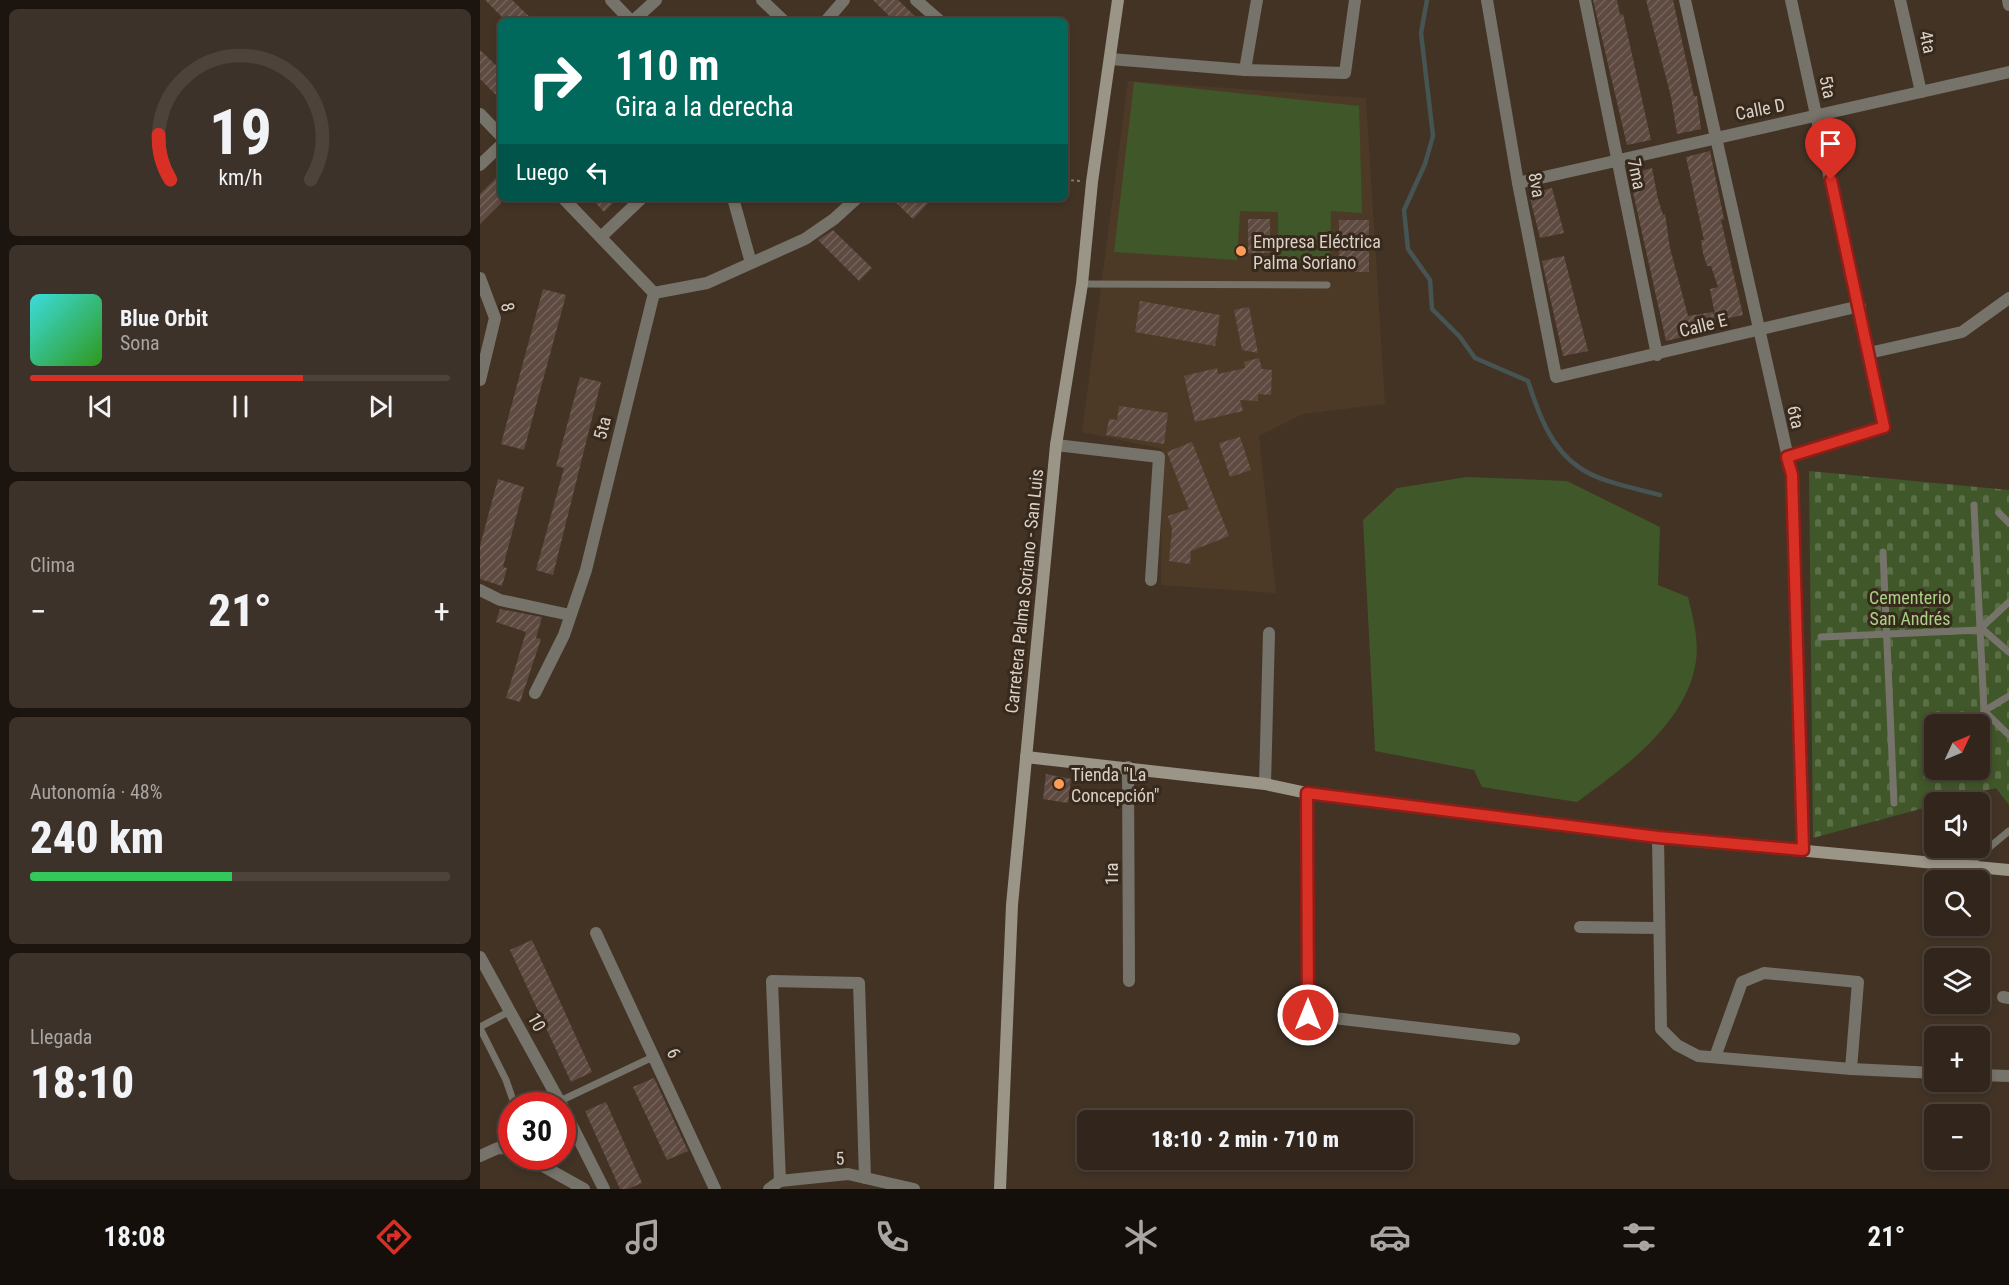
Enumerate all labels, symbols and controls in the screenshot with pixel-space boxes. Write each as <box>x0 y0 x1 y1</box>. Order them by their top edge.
street label: 4ta <box>1915 29 1941 55</box>
text: 110 m <box>615 41 720 90</box>
icon: right <box>516 42 594 120</box>
street label: 5ta <box>1815 74 1841 100</box>
text: Gira a la derecha <box>615 91 794 123</box>
street label: Calle D <box>1733 94 1787 124</box>
text: 19 <box>208 96 272 169</box>
pin <box>1805 118 1856 180</box>
icon: arrive <box>1814 127 1847 160</box>
icon: left <box>581 156 614 189</box>
street label: 7ma <box>1624 157 1650 191</box>
text: Luego <box>516 160 569 185</box>
text: km/h <box>218 165 262 190</box>
street label: 8va <box>1524 171 1550 199</box>
place label: Empresa Eléctrica Palma Soriano <box>1253 231 1381 273</box>
marker: Empresa Eléctrica Palma Soriano <box>1234 244 1248 258</box>
street label: 8 <box>497 300 519 314</box>
text: Blue Orbit <box>120 306 208 331</box>
street label: Calle E <box>1677 309 1729 341</box>
text: Sona <box>120 331 160 355</box>
icon: previous <box>84 390 117 423</box>
icon: pause <box>224 390 257 423</box>
icon: next <box>364 390 397 423</box>
street label: 6ta <box>1783 404 1809 430</box>
street label: 5ta <box>589 414 615 442</box>
street label: Carretera Palma Soriano - San Luis <box>1001 468 1047 714</box>
text: Clima <box>30 553 75 577</box>
text: 21° <box>208 584 272 637</box>
park label: Cementerio San Andrés <box>1869 587 1951 629</box>
text: − <box>30 592 47 631</box>
text: + <box>434 592 450 631</box>
north arrow <box>1924 714 1990 780</box>
map controls <box>1924 714 1990 1170</box>
place label: Tienda "La Concepción" <box>1071 764 1160 806</box>
marker: Tienda "La Concepción" <box>1052 777 1066 791</box>
text: Autonomía · 48% <box>30 780 162 804</box>
button: sound <box>1924 792 1990 858</box>
text: 240 km <box>30 811 164 864</box>
street label: 1ra <box>1101 863 1122 885</box>
button: search <box>1924 870 1990 936</box>
button: layers <box>1924 948 1990 1014</box>
position arrow <box>1276 983 1340 1047</box>
street label: 10 <box>524 1009 550 1035</box>
text: Llegada <box>30 1025 92 1049</box>
button: + <box>1924 1026 1990 1092</box>
street label: 6 <box>663 1045 685 1061</box>
text: 18:10 <box>30 1056 134 1109</box>
speed limit sign: 30 <box>498 1092 576 1170</box>
button: − <box>1924 1104 1990 1170</box>
text: 18:10 · 2 min · 710 m <box>1151 1127 1339 1152</box>
street label: 5 <box>835 1147 845 1169</box>
icon: directions <box>373 1216 415 1258</box>
icon: music <box>622 1216 664 1258</box>
icon: phone <box>871 1216 913 1258</box>
icon: climate <box>1120 1216 1162 1258</box>
icon: car <box>1369 1216 1411 1258</box>
icon: filters <box>1618 1216 1660 1258</box>
text: 18:08 <box>104 1221 166 1253</box>
text: 21° <box>1868 1221 1905 1253</box>

